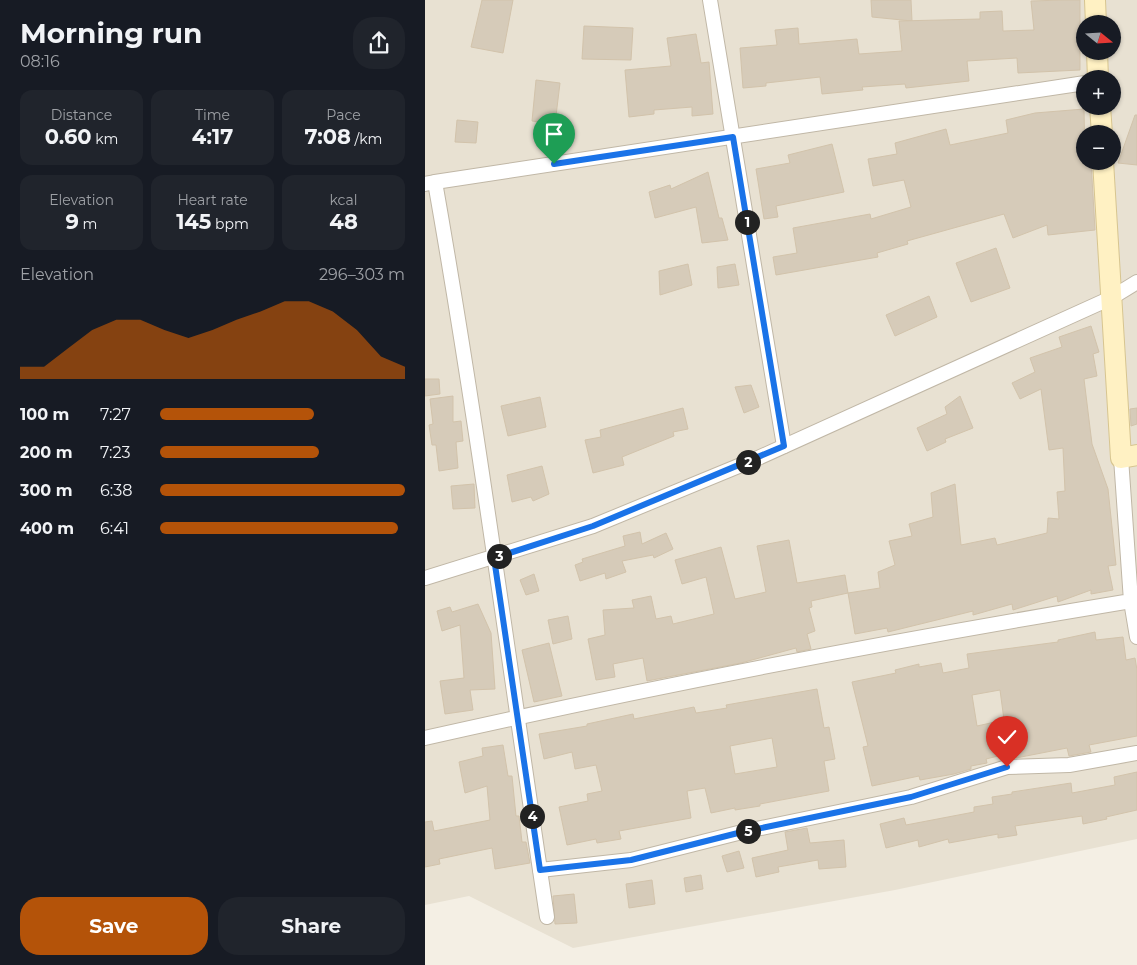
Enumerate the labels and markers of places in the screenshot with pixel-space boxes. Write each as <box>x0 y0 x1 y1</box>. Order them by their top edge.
pin <box>533 113 575 164</box>
pin: 1 <box>735 210 759 234</box>
pin: 2 <box>735 450 761 474</box>
pin: 3 <box>487 544 511 568</box>
pin <box>986 716 1028 767</box>
pin: 4 <box>519 804 545 828</box>
pin: 5 <box>735 818 761 844</box>

